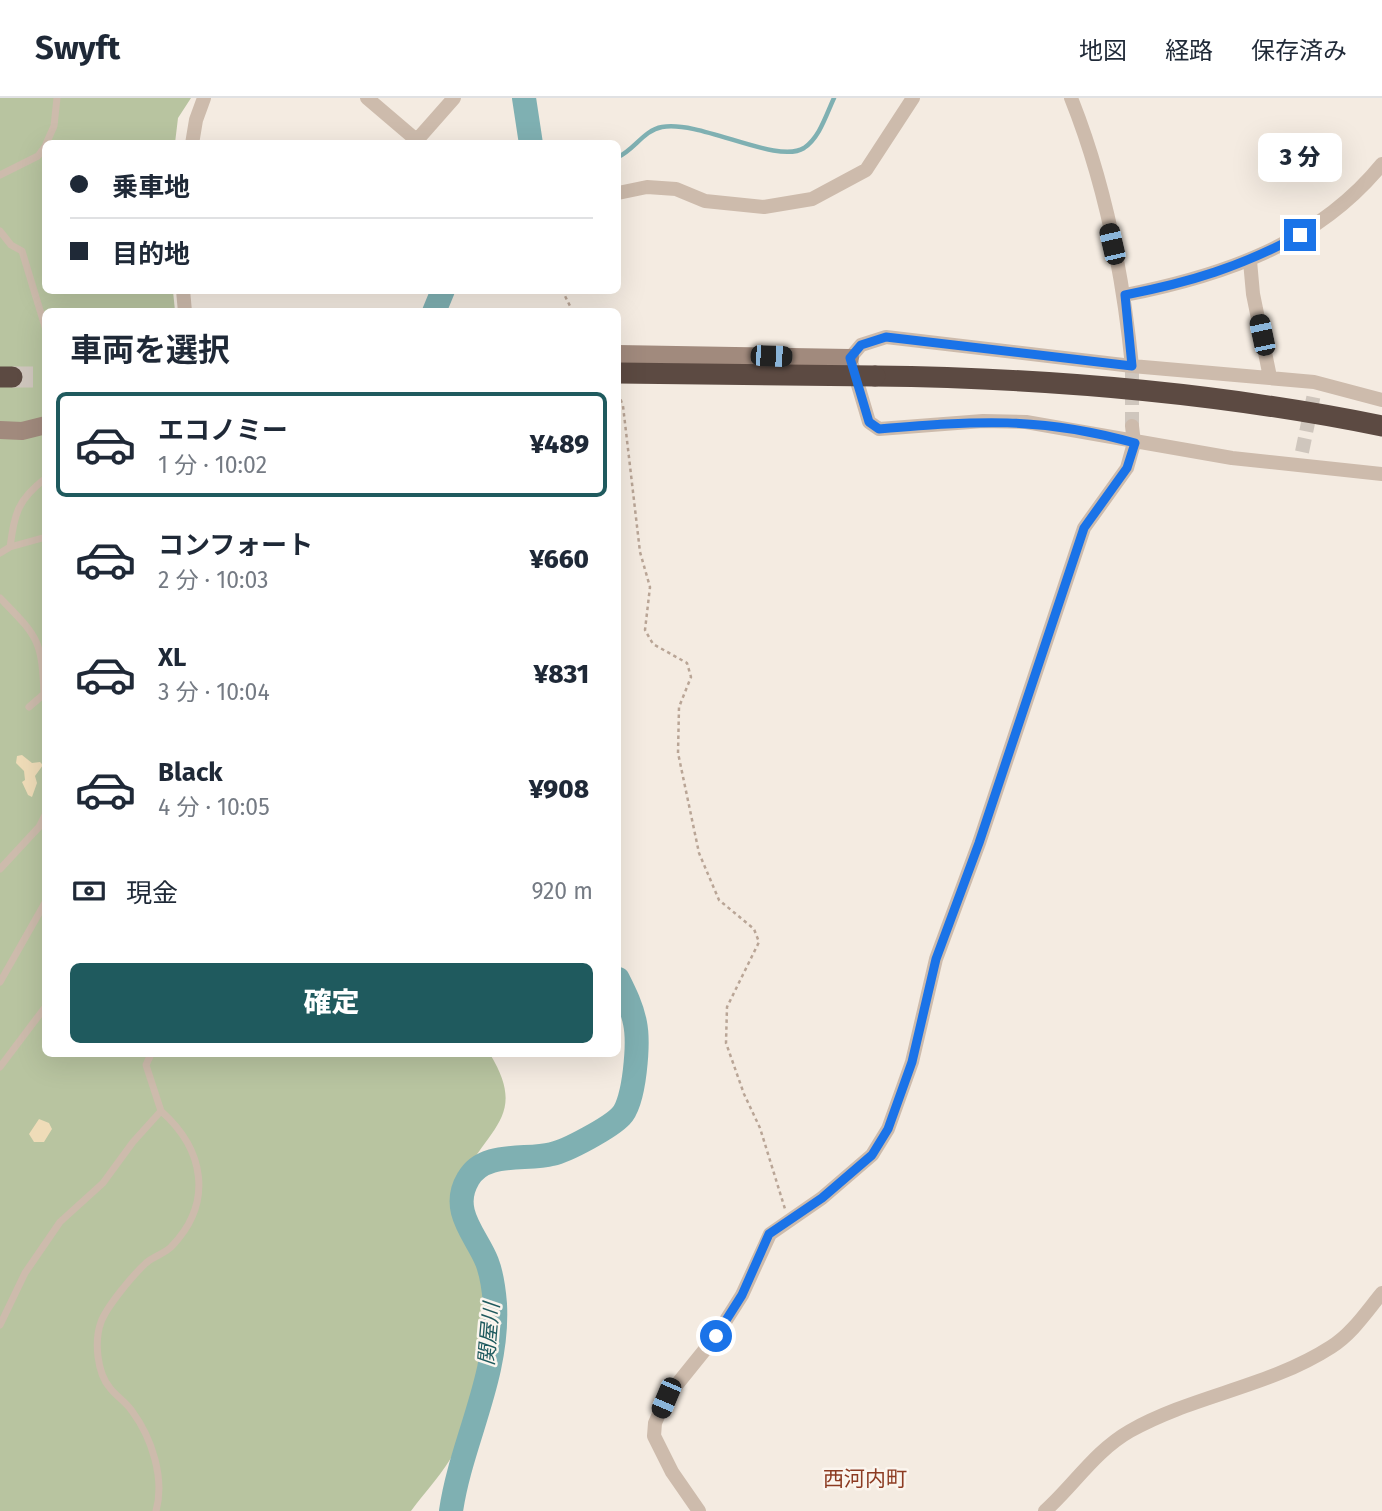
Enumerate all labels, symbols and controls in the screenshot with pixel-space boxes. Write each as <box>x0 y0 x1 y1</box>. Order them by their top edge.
text: Swyft <box>35 28 120 68</box>
text: 地図 <box>1079 37 1127 65</box>
text: 経路 <box>1165 37 1213 65</box>
text: 保存済み <box>1251 37 1347 65</box>
callout: 3 分 <box>1258 134 1342 183</box>
text: 3 分 <box>1280 143 1320 171</box>
text: 乗車地 <box>112 172 190 203</box>
route end <box>1284 219 1316 251</box>
car <box>1098 221 1127 267</box>
text: 目的地 <box>112 239 190 270</box>
car <box>1248 312 1277 358</box>
text: 車両を選択 <box>70 331 230 369</box>
car <box>750 345 793 367</box>
icon: car <box>74 413 137 476</box>
text: エコノミー <box>158 415 288 446</box>
text: ¥489 <box>530 429 589 460</box>
text: 1 分 · 10:02 <box>158 451 267 479</box>
icon: car <box>74 528 137 591</box>
text: コンフォート <box>158 530 313 561</box>
text: ¥660 <box>530 544 589 575</box>
text: 2 分 · 10:03 <box>158 566 269 594</box>
text: XL <box>158 642 186 673</box>
icon: car <box>74 643 137 706</box>
text: ¥831 <box>533 659 589 690</box>
text: 3 分 · 10:04 <box>158 678 270 706</box>
text: Black <box>158 757 223 788</box>
icon: car <box>74 758 137 821</box>
text: ¥908 <box>529 774 589 805</box>
text: 4 分 · 10:05 <box>158 793 270 821</box>
icon: cash <box>70 872 108 910</box>
text: 920 m <box>531 877 593 905</box>
text: 現金 <box>126 878 178 909</box>
button: 確定 <box>70 963 593 1043</box>
water label: 関屋川 <box>473 1299 505 1367</box>
route start <box>700 1320 732 1352</box>
car <box>649 1375 684 1421</box>
district label: 西河内町 <box>823 1466 907 1492</box>

